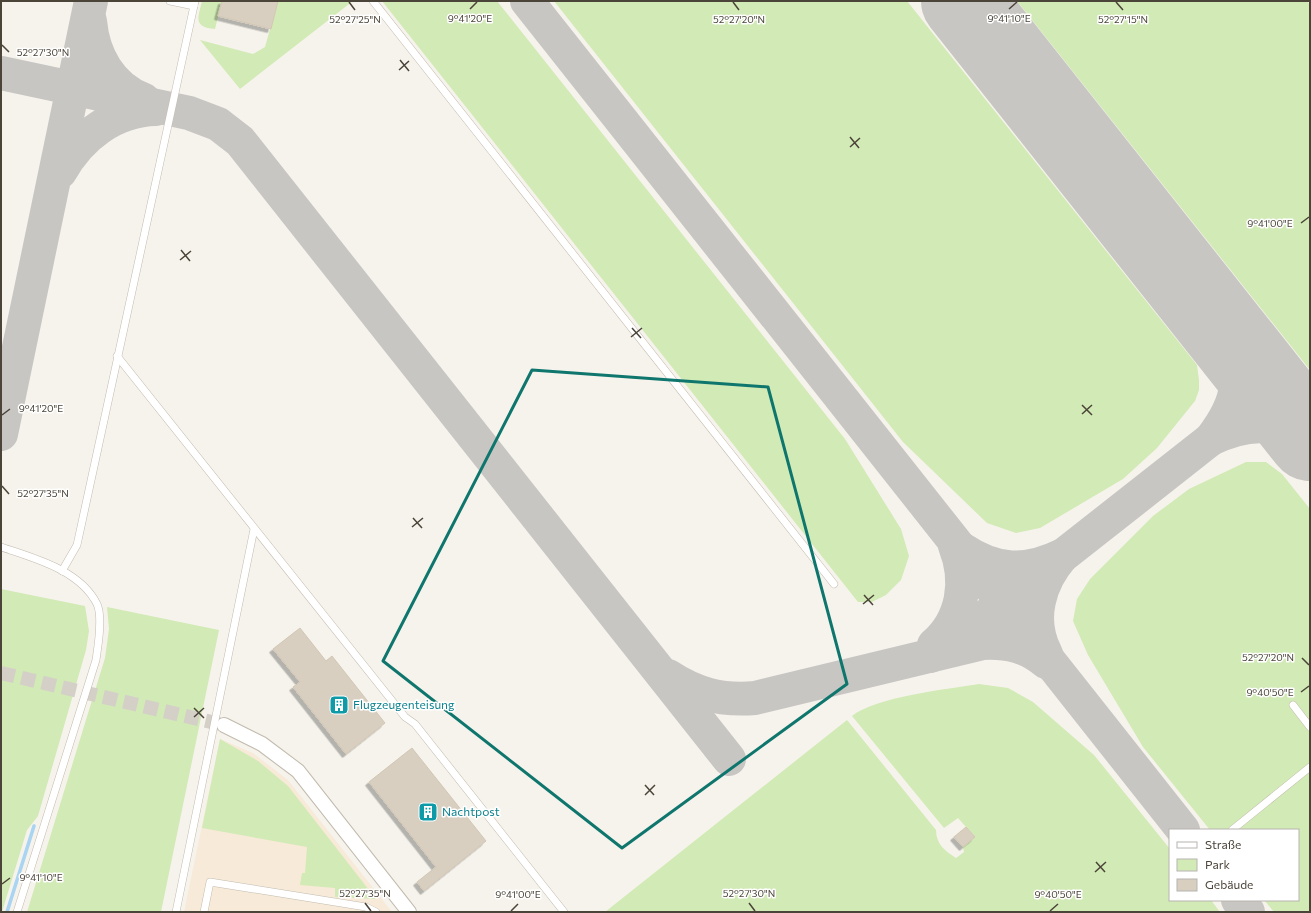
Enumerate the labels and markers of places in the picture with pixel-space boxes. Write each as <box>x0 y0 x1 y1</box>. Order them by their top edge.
building icon: Flugzeugenteisung <box>328 694 350 716</box>
place label: Flugzeugenteisung <box>353 697 455 711</box>
building icon: Nachtpost <box>417 801 439 823</box>
place label: Nachtpost <box>442 804 500 818</box>

